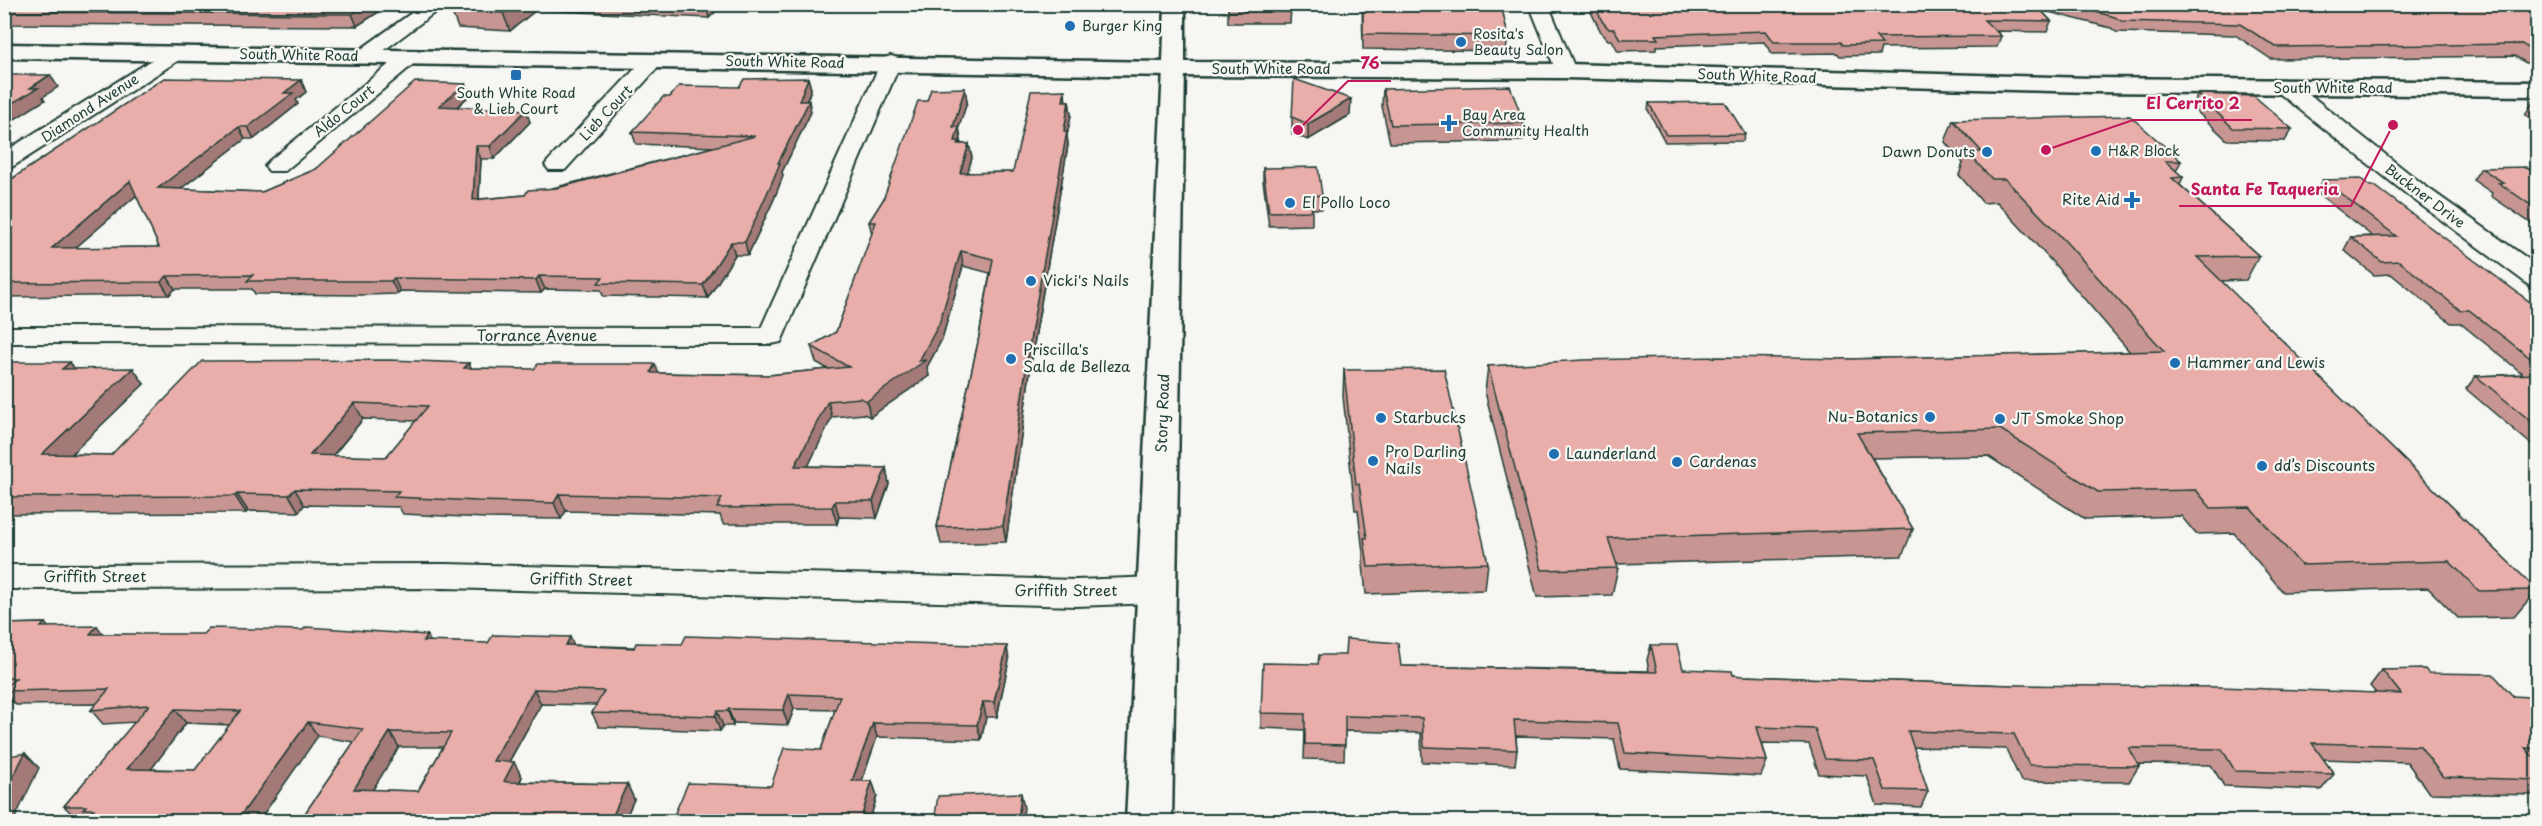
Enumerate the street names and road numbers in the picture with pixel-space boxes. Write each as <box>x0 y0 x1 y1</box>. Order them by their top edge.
street label: South White Road <box>239 43 359 66</box>
street label: South White Road <box>725 50 845 73</box>
street label: South White Road <box>1211 58 1331 79</box>
street label: South White Road <box>1697 63 1817 88</box>
street label: Diamond Avenue <box>37 68 143 147</box>
street label: South White Road <box>2273 77 2393 98</box>
street label: Aldo Court <box>309 79 379 142</box>
street label: Lieb Court <box>574 80 637 145</box>
street label: Buckner Drive <box>2381 158 2470 233</box>
street label: Torrance Avenue <box>477 323 597 346</box>
street label: Story Road <box>1149 373 1174 453</box>
street label: Griffith Street <box>43 564 147 587</box>
street label: Griffith Street <box>529 566 633 591</box>
street label: Griffith Street <box>1014 578 1118 601</box>

